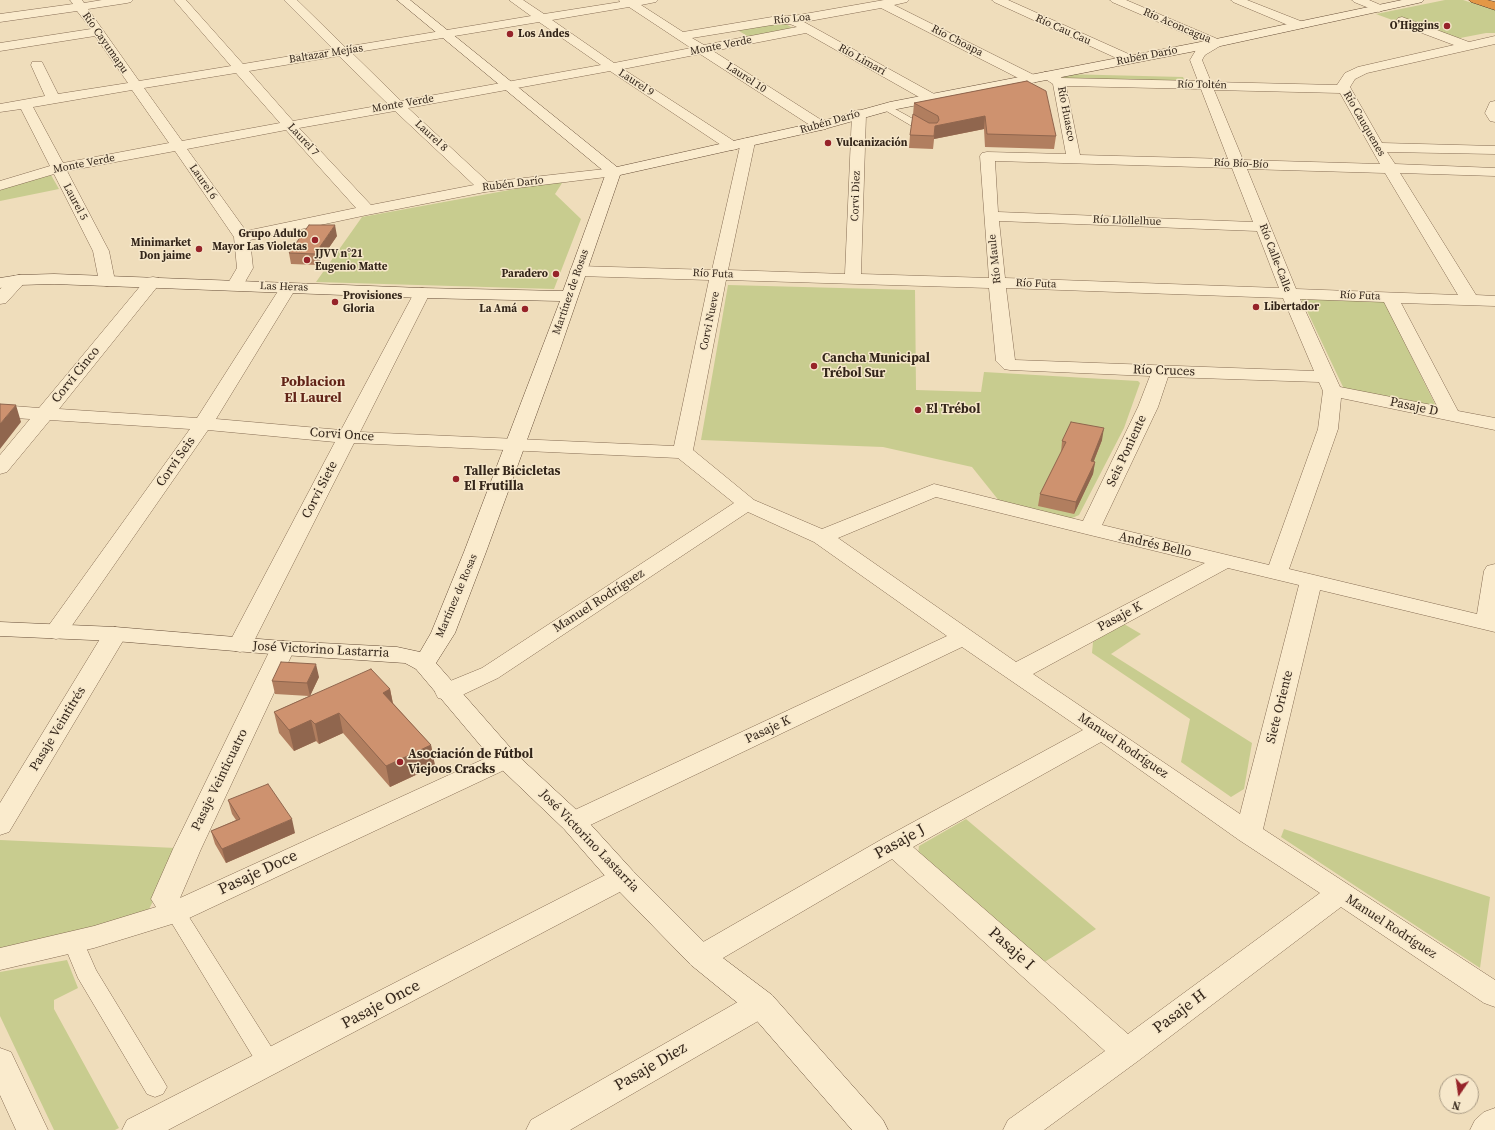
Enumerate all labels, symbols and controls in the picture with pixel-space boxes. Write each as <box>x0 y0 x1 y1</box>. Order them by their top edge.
street label: Río Aconcagua <box>1141 6 1213 46</box>
street label: Río Cayumapu <box>79 10 131 76</box>
street label: Río Loa <box>773 10 811 28</box>
street label: Río Cau Cau <box>1033 12 1093 48</box>
place label: O’Higgins <box>1390 19 1439 33</box>
marker: O’Higgins <box>1442 21 1452 31</box>
street label: Río Choapa <box>929 22 985 60</box>
place label: Los Andes <box>518 27 569 41</box>
marker: Los Andes <box>505 29 515 39</box>
street label: Monte Verde <box>689 34 753 58</box>
street label: Baltazar Mejías <box>288 42 364 66</box>
street label: Río Limarí <box>836 42 888 78</box>
street label: Rubén Darío <box>1115 44 1179 68</box>
street label: Laurel 10 <box>723 60 769 96</box>
street label: Laurel 9 <box>616 67 656 99</box>
street label: Río Toltén <box>1177 78 1227 92</box>
street label: Río Huasco <box>1054 85 1078 143</box>
street label: Río Cauquenes <box>1340 89 1388 159</box>
street label: Monte Verde <box>371 92 435 116</box>
street label: Rubén Darío <box>798 107 862 137</box>
street label: Laurel 8 <box>412 118 450 154</box>
street label: Laurel 7 <box>285 121 321 159</box>
place label: Vulcanización <box>836 136 907 150</box>
marker: Vulcanización <box>823 138 833 148</box>
street label: Monte Verde <box>52 152 116 176</box>
street label: Río Bío-Bío <box>1213 156 1269 172</box>
street label: Laurel 6 <box>186 162 220 202</box>
street label: Corvi Diez <box>849 170 863 222</box>
street label: Rubén Darío <box>481 174 545 194</box>
street label: Laurel 5 <box>60 181 90 223</box>
street label: Río Llollelhue <box>1092 213 1162 229</box>
street label: Río Calle-Calle <box>1256 222 1294 294</box>
place label: Grupo Adulto Mayor Las Violetas <box>212 227 307 253</box>
street label: Río Maule <box>986 234 1004 284</box>
marker: Grupo Adulto Mayor Las Violetas <box>310 235 320 245</box>
place label: Minimarket Don jaime <box>131 236 191 262</box>
marker: Minimarket Don jaime <box>194 244 204 254</box>
place label: JJVV n°21 Eugenio Matte <box>315 247 387 273</box>
street label: Martínez de Rosas <box>550 248 592 336</box>
marker: JJVV n°21 Eugenio Matte <box>302 255 312 265</box>
place label: Paradero <box>502 267 548 281</box>
street label: Río Futa <box>692 267 734 281</box>
marker: Paradero <box>551 269 561 279</box>
street label: Río Futa <box>1015 277 1057 291</box>
street label: Las Heras <box>260 280 308 294</box>
place label: Provisiones Gloria <box>343 289 402 315</box>
street label: Río Futa <box>1339 289 1381 303</box>
street label: Corvi Nueve <box>697 290 723 352</box>
marker: Provisiones Gloria <box>330 297 340 307</box>
place label: Libertador <box>1264 300 1319 314</box>
place label: La Amá <box>479 302 517 316</box>
marker: Libertador <box>1251 302 1261 312</box>
marker: La Amá <box>520 304 530 314</box>
street label: Corvi Cinco <box>49 344 103 406</box>
place label: Cancha Municipal Trébol Sur <box>822 351 930 382</box>
marker: Cancha Municipal Trébol Sur <box>809 361 819 371</box>
street label: Río Cruces <box>1133 362 1195 380</box>
district label: Poblacion El Laurel <box>281 374 345 406</box>
street label: Pasaje D <box>1388 394 1440 420</box>
place label: El Trébol <box>926 402 980 418</box>
marker: El Trébol <box>913 405 923 415</box>
street label: Seis Poniente <box>1104 413 1150 489</box>
street label: Corvi Once <box>309 425 375 445</box>
street label: Corvi Seis <box>153 434 199 490</box>
street label: Corvi Siete <box>299 459 341 521</box>
place label: Taller Bicicletas El Frutilla <box>464 464 560 495</box>
marker: Taller Bicicletas El Frutilla <box>451 474 461 484</box>
street label: Andrés Bello <box>1117 529 1193 561</box>
street label: Martínez de Rosas <box>433 552 481 640</box>
street label: Manuel Rodríguez <box>550 566 648 636</box>
street label: Pasaje K <box>1095 599 1145 635</box>
street label: José Victorino Lastarria <box>252 639 390 661</box>
street label: Siete Oriente <box>1263 669 1297 745</box>
street label: Pasaje Veintitrés <box>27 684 89 774</box>
street label: Manuel Rodríguez <box>1075 710 1171 782</box>
street label: Pasaje K <box>743 713 793 747</box>
street label: Pasaje Veinticuatro <box>189 727 251 833</box>
place label: Asociación de Fútbol Viejoos Cracks <box>408 747 533 778</box>
marker: Asociación de Fútbol Viejoos Cracks <box>395 757 405 767</box>
street label: José Victorino Lastarria <box>536 786 642 896</box>
street label: Pasaje J <box>871 820 929 864</box>
street label: Pasaje Doce <box>215 846 301 900</box>
street label: Manuel Rodríguez <box>1342 892 1440 962</box>
street label: Pasaje I <box>984 923 1038 975</box>
street label: Pasaje Once <box>339 976 423 1034</box>
street label: Pasaje H <box>1150 986 1210 1038</box>
street label: Pasaje Diez <box>611 1039 691 1095</box>
north arrow <box>1439 1074 1479 1114</box>
text: N <box>1451 1097 1462 1113</box>

